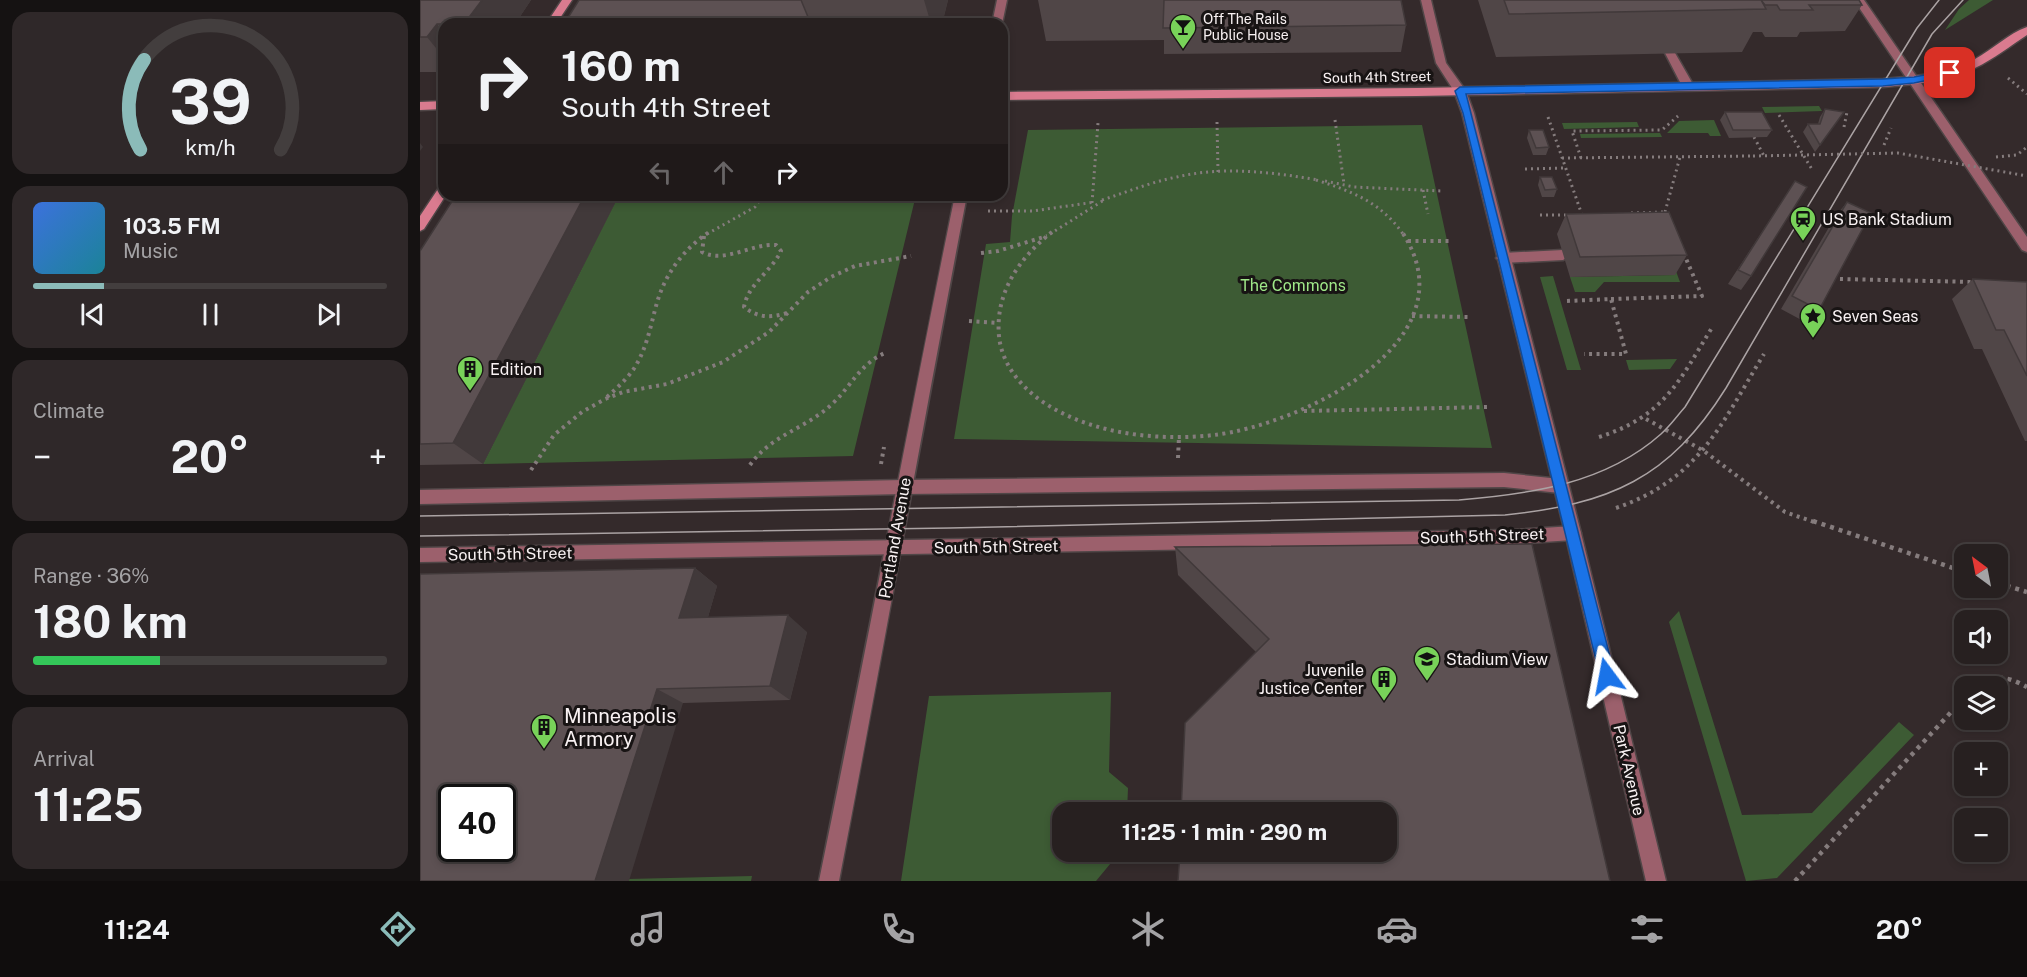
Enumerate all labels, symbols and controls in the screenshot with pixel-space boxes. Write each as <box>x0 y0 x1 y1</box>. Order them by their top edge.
place label: Off The Rails Public House <box>1203 11 1289 43</box>
bar icon: Off The Rails Public House <box>1168 12 1198 50</box>
text: 160 m <box>561 41 681 90</box>
icon: right <box>462 42 540 120</box>
pin <box>1924 47 1975 98</box>
icon: arrive <box>1933 56 1966 89</box>
text: 39 <box>169 65 251 138</box>
street label: South 4th Street <box>1322 68 1432 86</box>
text: South 4th Street <box>561 91 771 123</box>
text: km/h <box>185 135 235 160</box>
icon: left <box>644 156 677 189</box>
icon: ahead <box>707 156 740 189</box>
icon: right <box>770 156 803 189</box>
station icon: US Bank Stadium <box>1788 204 1818 242</box>
place label: US Bank Stadium <box>1822 210 1952 229</box>
text: 103.5 FM <box>123 213 221 239</box>
text: Music <box>123 239 178 263</box>
park label: The Commons <box>1240 276 1346 295</box>
icon: previous <box>76 298 109 331</box>
icon: pause <box>194 298 227 331</box>
icon: next <box>312 298 345 331</box>
place icon: Seven Seas <box>1798 301 1828 339</box>
place label: Seven Seas <box>1832 307 1918 326</box>
building icon: Edition <box>455 354 485 392</box>
place label: Edition <box>490 360 542 379</box>
text: Climate <box>33 399 105 423</box>
text: 20° <box>171 430 249 483</box>
text: − <box>33 438 51 476</box>
text: + <box>369 438 387 476</box>
street label: Portland Avenue <box>875 476 915 600</box>
street label: South 5th Street <box>1419 524 1545 548</box>
street label: South 5th Street <box>933 536 1059 558</box>
street label: South 5th Street <box>447 543 573 565</box>
north arrow <box>1954 544 2008 598</box>
map controls <box>1954 544 2008 862</box>
text: Range · 36% <box>33 564 149 588</box>
text: 180 km <box>33 595 188 648</box>
button: sound <box>1954 610 2008 664</box>
school or university icon: Stadium View <box>1412 644 1442 682</box>
position arrow <box>1575 644 1639 708</box>
place label: Stadium View <box>1446 650 1548 669</box>
place label: Juvenile Justice Center <box>1259 661 1364 698</box>
building icon: Juvenile Justice Center <box>1369 664 1399 702</box>
button: layers <box>1954 676 2008 730</box>
place label: Minneapolis Armory <box>564 704 676 751</box>
building icon: Minneapolis Armory <box>529 712 559 750</box>
street label: Park Avenue <box>1609 723 1649 817</box>
button: + <box>1954 742 2008 796</box>
text: Arrival <box>33 747 95 771</box>
text: 11:25 <box>33 778 144 831</box>
speed limit sign: 40 <box>438 784 516 862</box>
button: − <box>1954 808 2008 862</box>
text: 11:25 · 1 min · 290 m <box>1122 819 1327 845</box>
icon: directions <box>377 908 419 950</box>
icon: music <box>627 908 669 950</box>
icon: phone <box>877 908 919 950</box>
icon: climate <box>1127 908 1169 950</box>
icon: car <box>1376 908 1418 950</box>
icon: filters <box>1626 908 1668 950</box>
text: 11:24 <box>104 913 170 945</box>
text: 20° <box>1876 913 1923 945</box>

